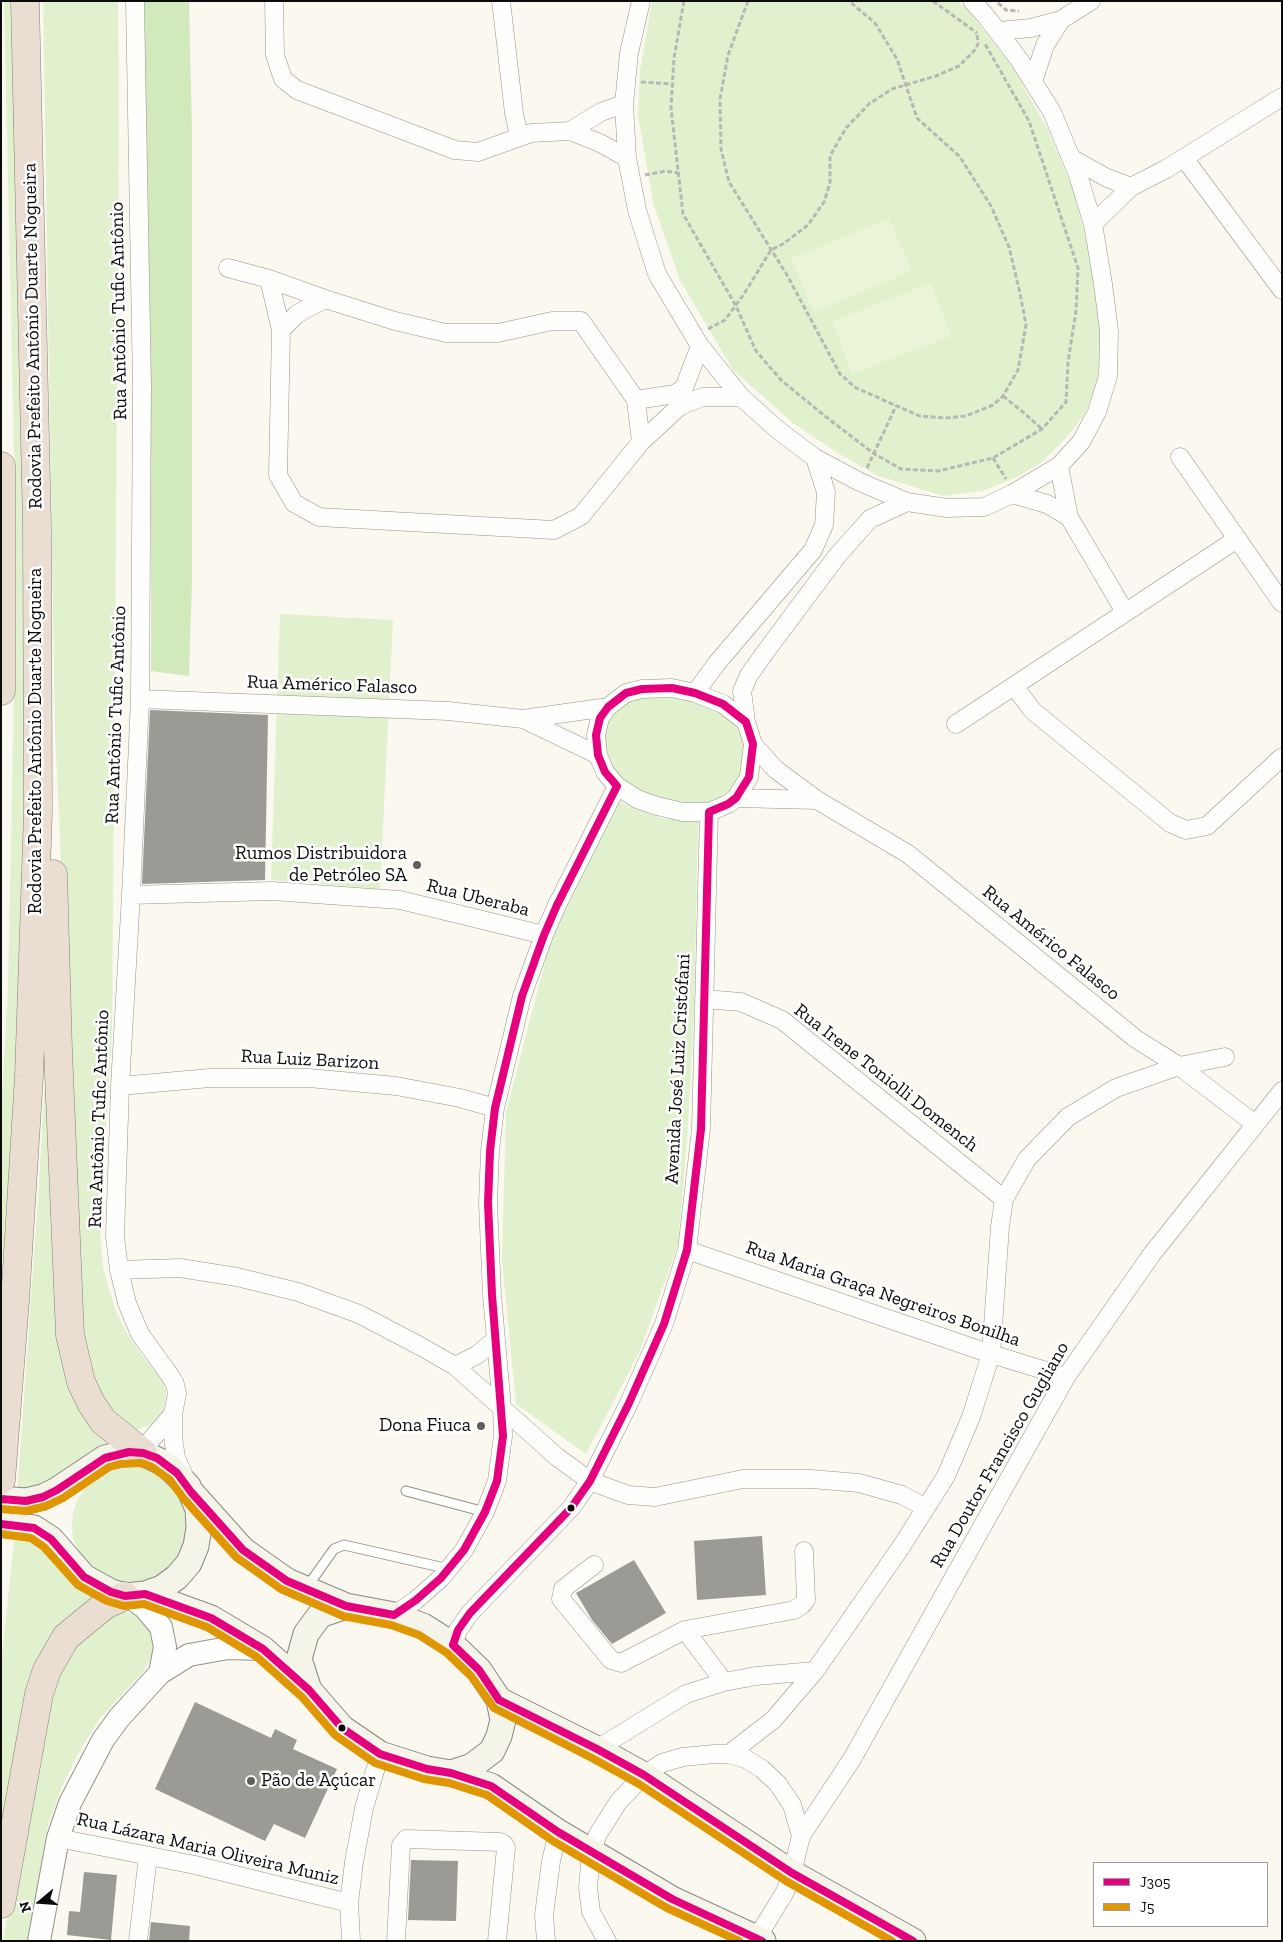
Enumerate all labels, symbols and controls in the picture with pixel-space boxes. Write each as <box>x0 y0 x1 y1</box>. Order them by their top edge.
street label: Rodovia Prefeito Antônio Duarte Nogueira <box>19 163 47 509</box>
street label: Rua Antônio Tufic Antônio <box>106 202 132 420</box>
street label: Rodovia Prefeito Antônio Duarte Nogueira <box>25 568 47 914</box>
street label: Rua Antônio Tufic Antônio <box>101 605 131 825</box>
street label: Rua Américo Falasco <box>247 671 417 699</box>
place label: Rumos Distribuidora de Petróleo SA <box>235 843 407 887</box>
marker: Rumos Distribuidora de Petróleo SA <box>411 859 423 871</box>
street label: Rua Uberaba <box>424 874 532 922</box>
street label: Rua Américo Falasco <box>978 881 1124 1005</box>
street label: Avenida José Luiz Cristófani <box>661 953 695 1185</box>
street label: Rua Irene Toniolli Domench <box>789 999 983 1157</box>
street label: Rua Antônio Tufic Antônio <box>84 1009 114 1229</box>
street label: Rua Luiz Barizon <box>240 1045 380 1075</box>
street label: Rua Maria Graça Negreiros Bonilha <box>743 1236 1023 1352</box>
street label: Rua Doutor Francisco Gugliano <box>926 1338 1074 1572</box>
place label: Dona Fiuca <box>379 1415 471 1437</box>
marker: Dona Fiuca <box>475 1420 487 1432</box>
unlabelled marker <box>566 1503 576 1513</box>
unlabelled marker <box>337 1723 347 1733</box>
place label: Pão de Açúcar <box>261 1770 376 1792</box>
marker: Pão de Açúcar <box>245 1775 257 1787</box>
street label: Rua Lázara Maria Oliveira Muniz <box>75 1808 341 1890</box>
legend <box>1093 1862 1268 1927</box>
text: J305 <box>1140 1873 1171 1891</box>
north arrow <box>15 1877 65 1927</box>
text: J5 <box>1140 1898 1154 1916</box>
text: N <box>16 1899 35 1914</box>

